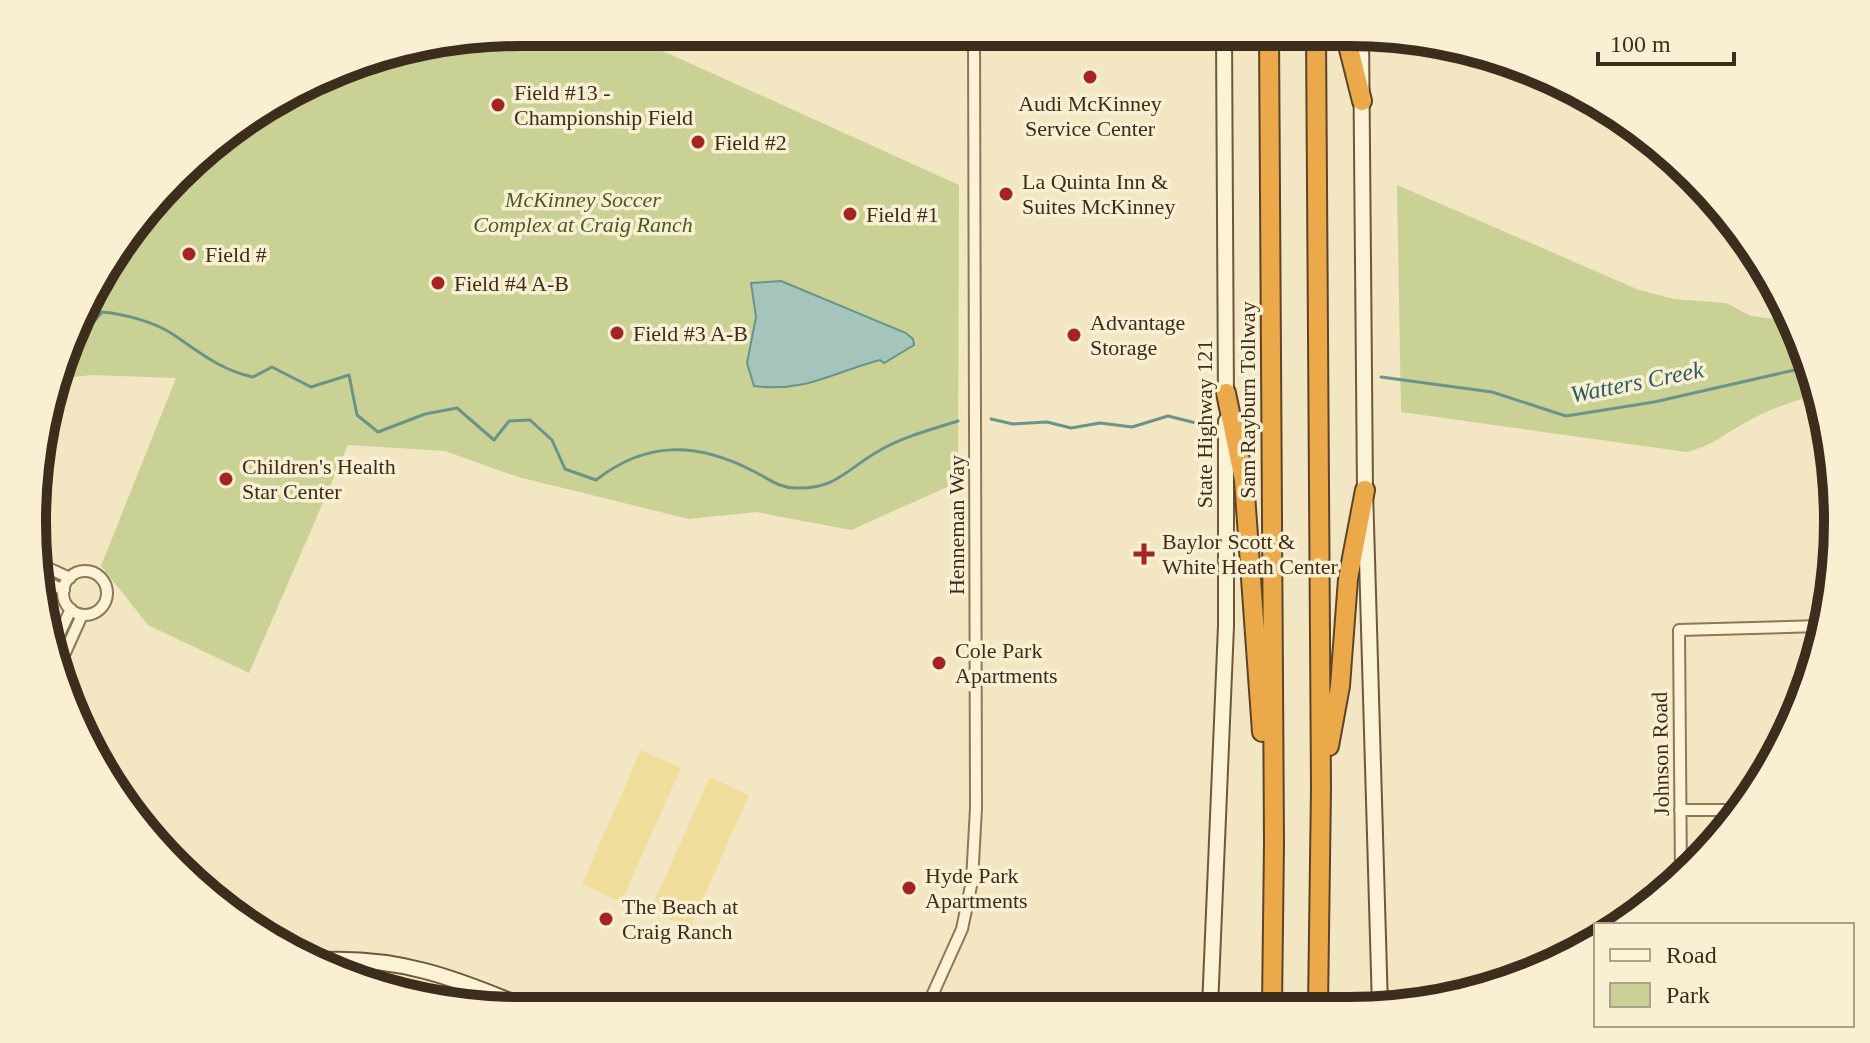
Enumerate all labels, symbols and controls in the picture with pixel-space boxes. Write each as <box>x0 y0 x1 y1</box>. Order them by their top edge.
scale bar <box>1598 16 1734 66</box>
text: 100 m <box>1610 31 1671 57</box>
marker: Audi McKinney Service Center <box>1081 68 1099 86</box>
place label: Field #13 - Championship Field <box>514 80 693 130</box>
place label: Audi McKinney Service Center <box>1018 91 1162 141</box>
marker: Field #13 - Championship Field <box>489 96 507 114</box>
place label: Field #2 <box>714 130 787 155</box>
marker: Field #2 <box>689 133 707 151</box>
place label: La Quinta Inn & Suites McKinney <box>1022 169 1175 219</box>
marker: La Quinta Inn & Suites McKinney <box>997 185 1015 203</box>
park label: McKinney Soccer Complex at Craig Ranch <box>473 187 693 237</box>
place label: Field #1 <box>866 202 939 227</box>
marker: Field #1 <box>841 205 859 223</box>
place label: Field # <box>205 242 267 267</box>
marker: Field # <box>180 245 198 263</box>
place label: Field #4 A-B <box>454 271 569 296</box>
marker: Field #4 A-B <box>429 274 447 292</box>
street label: Sam Rayburn Tollway <box>1235 301 1260 499</box>
place label: Advantage Storage <box>1090 310 1185 360</box>
place label: Field #3 A-B <box>633 321 748 346</box>
marker: Field #3 A-B <box>608 324 626 342</box>
marker: Advantage Storage <box>1065 326 1083 344</box>
street label: State Highway 121 <box>1192 340 1217 508</box>
water label: Watters Creek <box>1568 356 1706 408</box>
place label: Children's Health Star Center <box>242 454 396 504</box>
street label: Henneman Way <box>944 455 969 595</box>
marker: Children's Health Star Center <box>217 470 235 488</box>
place label: Baylor Scott & White Heath Center <box>1162 529 1339 579</box>
marker: Baylor Scott & White Heath Center <box>1133 543 1155 565</box>
place label: Cole Park Apartments <box>955 638 1058 688</box>
marker: Cole Park Apartments <box>930 654 948 672</box>
street label: Johnson Road <box>1647 692 1674 816</box>
place label: Hyde Park Apartments <box>925 863 1028 913</box>
marker: Hyde Park Apartments <box>900 879 918 897</box>
place label: The Beach at Craig Ranch <box>622 894 738 944</box>
marker: The Beach at Craig Ranch <box>597 910 615 928</box>
legend <box>1594 923 1854 1027</box>
text: Road <box>1666 942 1717 968</box>
text: Park <box>1666 982 1710 1008</box>

